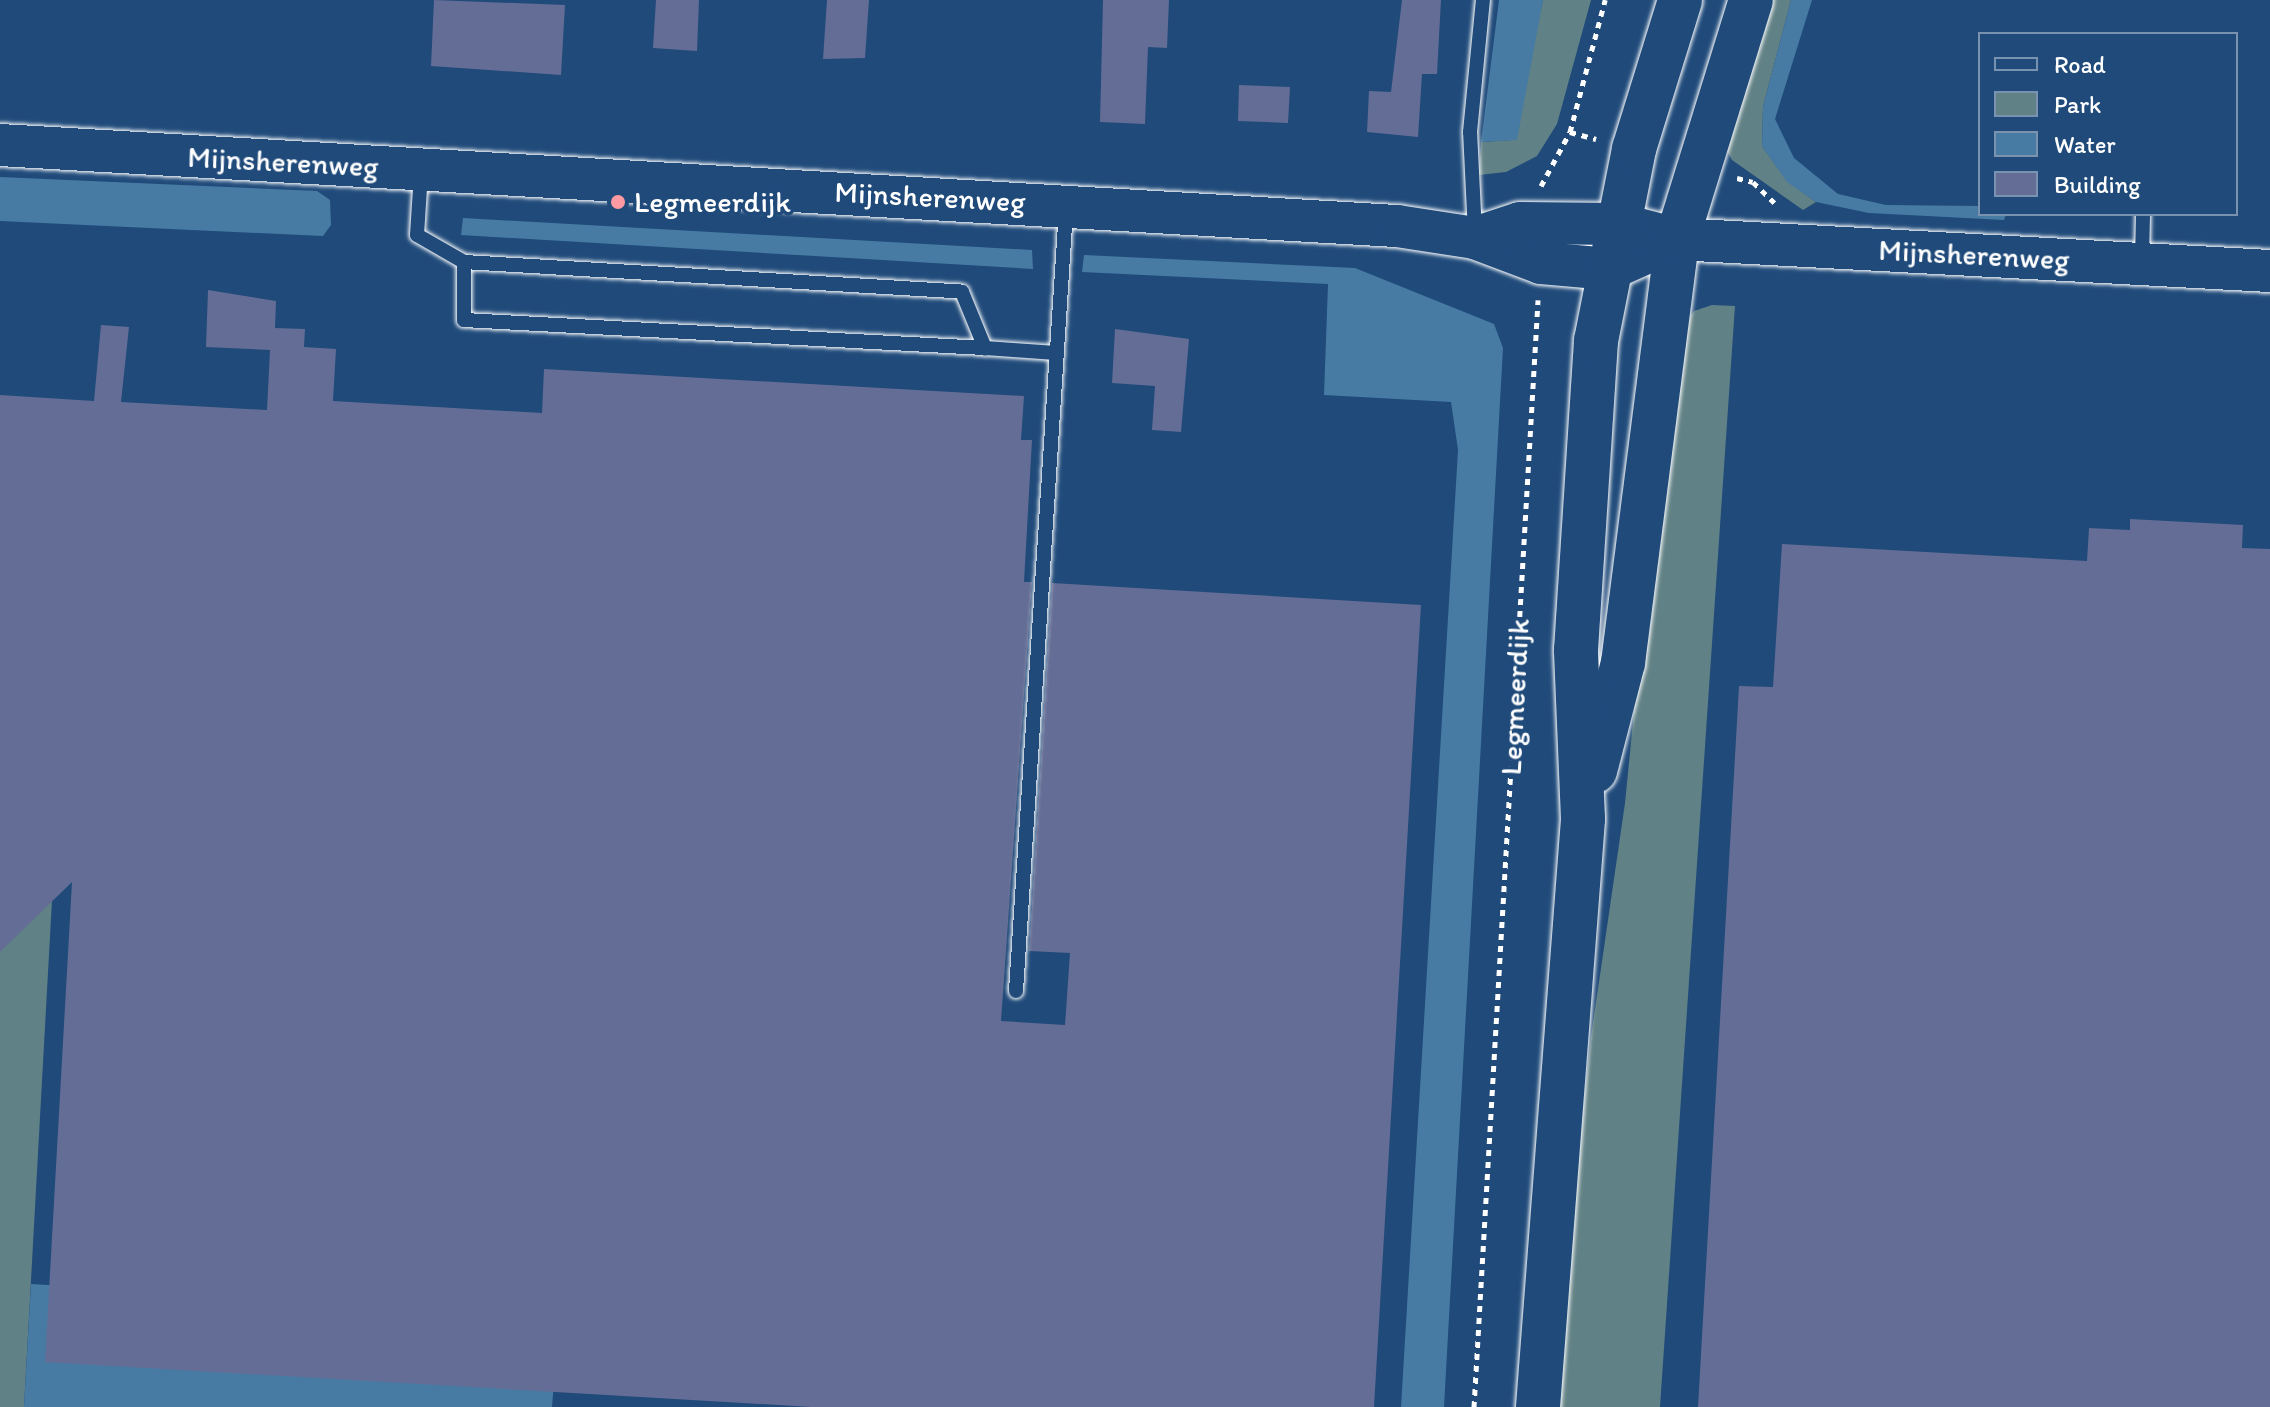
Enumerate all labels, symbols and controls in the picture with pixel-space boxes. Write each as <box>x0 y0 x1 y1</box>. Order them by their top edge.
legend <box>1978 32 2238 216</box>
text: Road <box>2054 50 2106 79</box>
text: Park <box>2054 90 2101 119</box>
text: Water <box>2054 130 2116 159</box>
street label: Mijnsherenweg <box>187 139 379 185</box>
text: Building <box>2054 170 2141 199</box>
street label: Mijnsherenweg <box>834 174 1026 220</box>
place label: Legmeerdijk <box>634 184 791 220</box>
marker: Legmeerdijk <box>609 193 627 211</box>
street label: Mijnsherenweg <box>1878 232 2070 278</box>
street label: Legmeerdijk <box>1493 618 1537 776</box>

